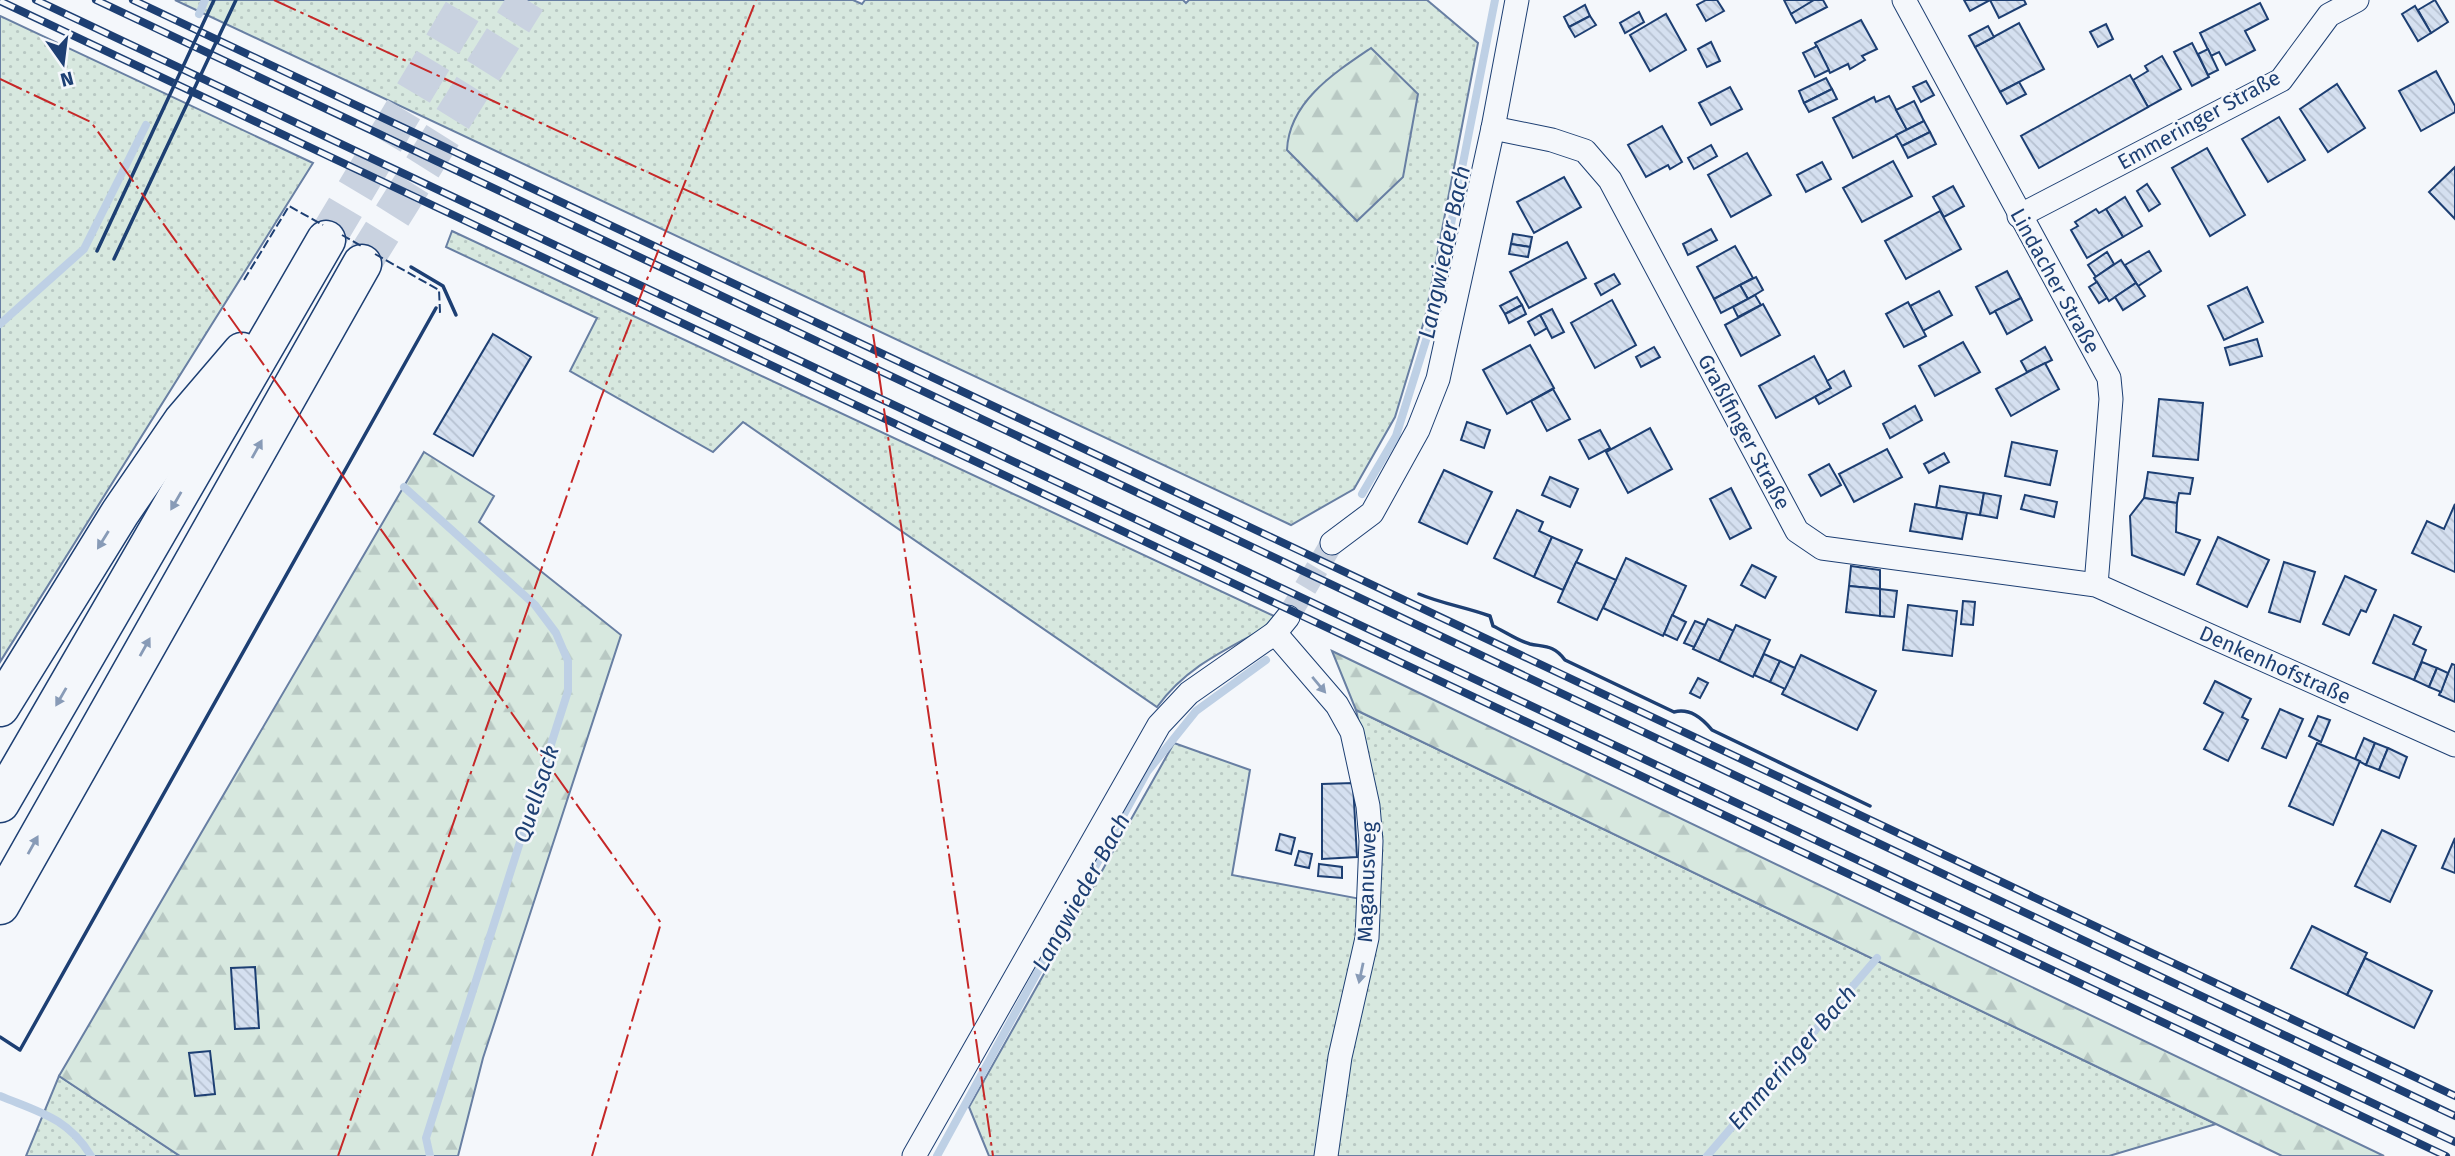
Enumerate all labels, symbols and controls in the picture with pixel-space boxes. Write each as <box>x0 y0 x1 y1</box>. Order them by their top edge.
north arrow <box>28 28 98 98</box>
street label: Emmeringer Straße <box>2113 64 2285 176</box>
text: N <box>58 66 76 92</box>
water label: Langwieder Bach <box>1412 163 1476 341</box>
street label: Lindacher Straße <box>2004 204 2106 358</box>
street label: Graßlfinger Straße <box>1692 350 1796 514</box>
one-way arrow <box>251 439 263 459</box>
one-way arrow <box>170 491 182 510</box>
one-way arrow <box>97 530 110 549</box>
street label: Denkenhofstraße <box>2195 620 2355 710</box>
one-way arrow <box>139 637 151 657</box>
one-way arrow <box>1312 675 1327 693</box>
one-way arrow <box>55 687 67 707</box>
water label: Quellsack <box>507 742 565 846</box>
water label: Langwieder Bach <box>1026 808 1136 976</box>
street label: Maganusweg <box>1352 821 1382 943</box>
one-way arrow <box>27 835 39 855</box>
one-way arrow <box>1355 962 1366 984</box>
water label: Emmeringer Bach <box>1722 979 1862 1135</box>

